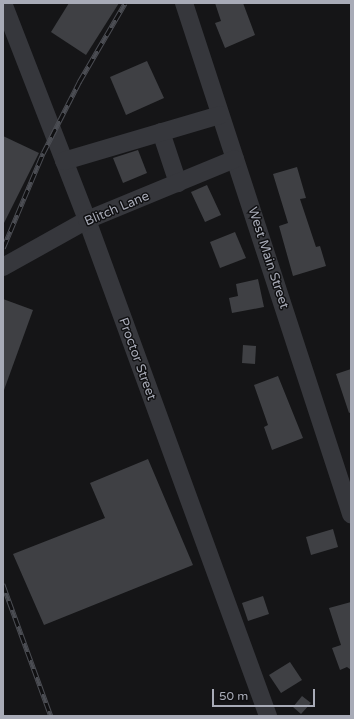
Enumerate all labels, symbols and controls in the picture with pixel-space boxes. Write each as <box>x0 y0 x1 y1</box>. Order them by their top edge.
street label: Blitch Lane <box>82 188 152 230</box>
street label: West Main Street <box>244 205 292 311</box>
street label: Proctor Street <box>115 316 159 402</box>
scale bar <box>214 681 317 707</box>
text: 50 m <box>219 689 248 703</box>

